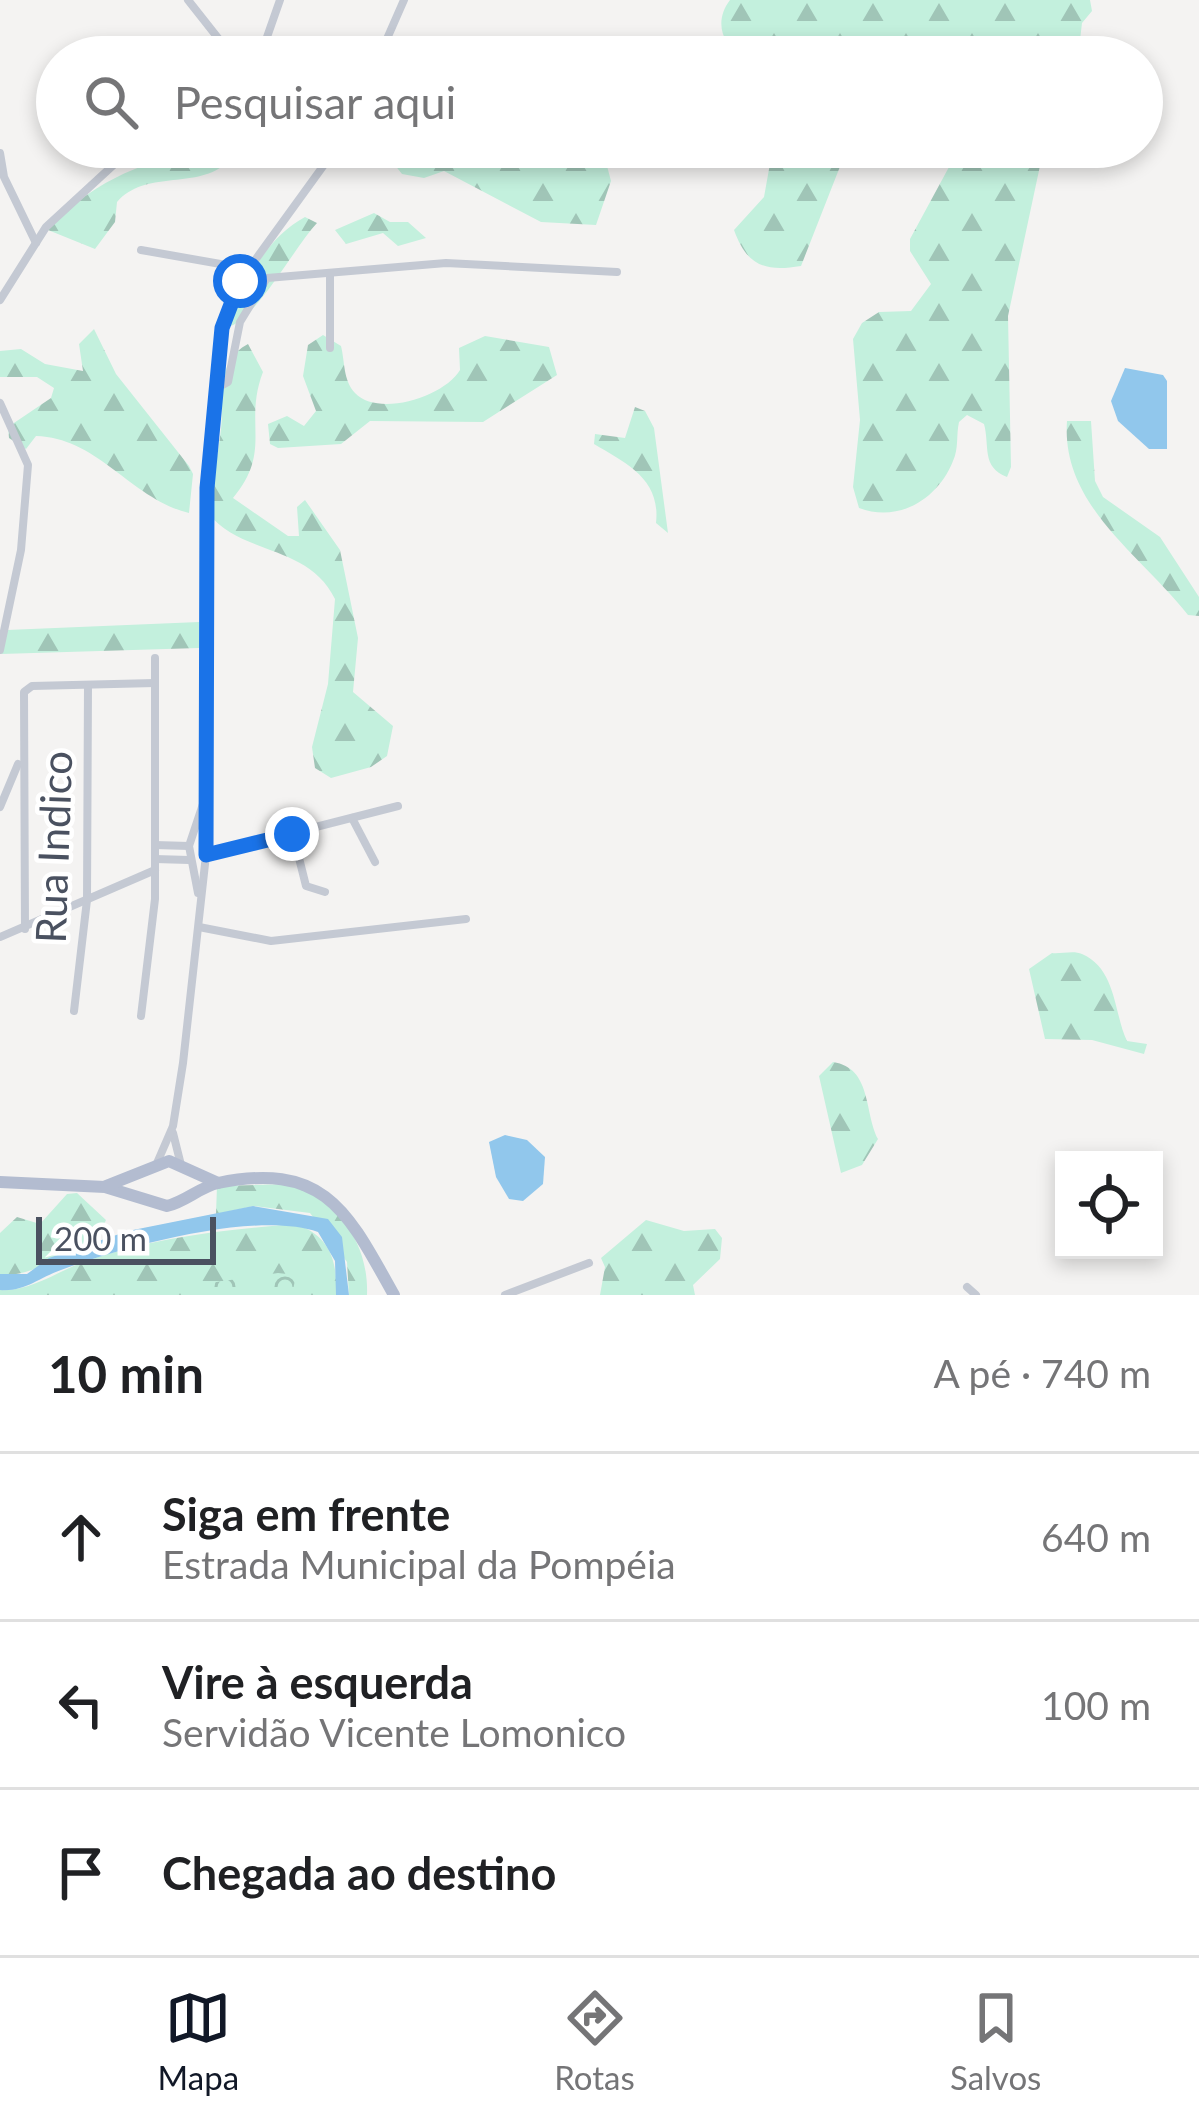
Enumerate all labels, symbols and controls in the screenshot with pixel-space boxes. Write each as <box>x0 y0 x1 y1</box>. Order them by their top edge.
search box <box>36 36 1163 168</box>
icon: search <box>78 69 144 135</box>
text: Pesquisar aqui <box>174 75 456 129</box>
route start <box>213 254 267 308</box>
street label: Rua Indico <box>25 750 81 944</box>
route end <box>265 807 319 861</box>
map controls <box>1055 1151 1163 1259</box>
button: locate <box>1055 1151 1163 1259</box>
scale bar <box>36 1211 216 1264</box>
text: 200 m <box>54 1218 147 1258</box>
text: 10 min <box>48 1343 204 1404</box>
text: A pé · 740 m <box>933 1350 1151 1396</box>
text: Siga em frente <box>162 1487 450 1541</box>
icon: ahead <box>48 1504 114 1570</box>
text: 640 m <box>1041 1514 1151 1560</box>
text: Estrada Municipal da Pompéia <box>162 1541 676 1587</box>
text: Vire à esquerda <box>162 1655 473 1709</box>
icon: left <box>48 1672 114 1738</box>
text: 100 m <box>1041 1682 1151 1728</box>
text: Servidão Vicente Lomonico <box>162 1709 626 1755</box>
icon: arrive <box>48 1840 114 1906</box>
text: Chegada ao destino <box>162 1846 556 1900</box>
tab: Mapa <box>158 1985 239 2097</box>
tab: Rotas <box>554 1985 635 2097</box>
tab: Salvos <box>950 1985 1041 2097</box>

